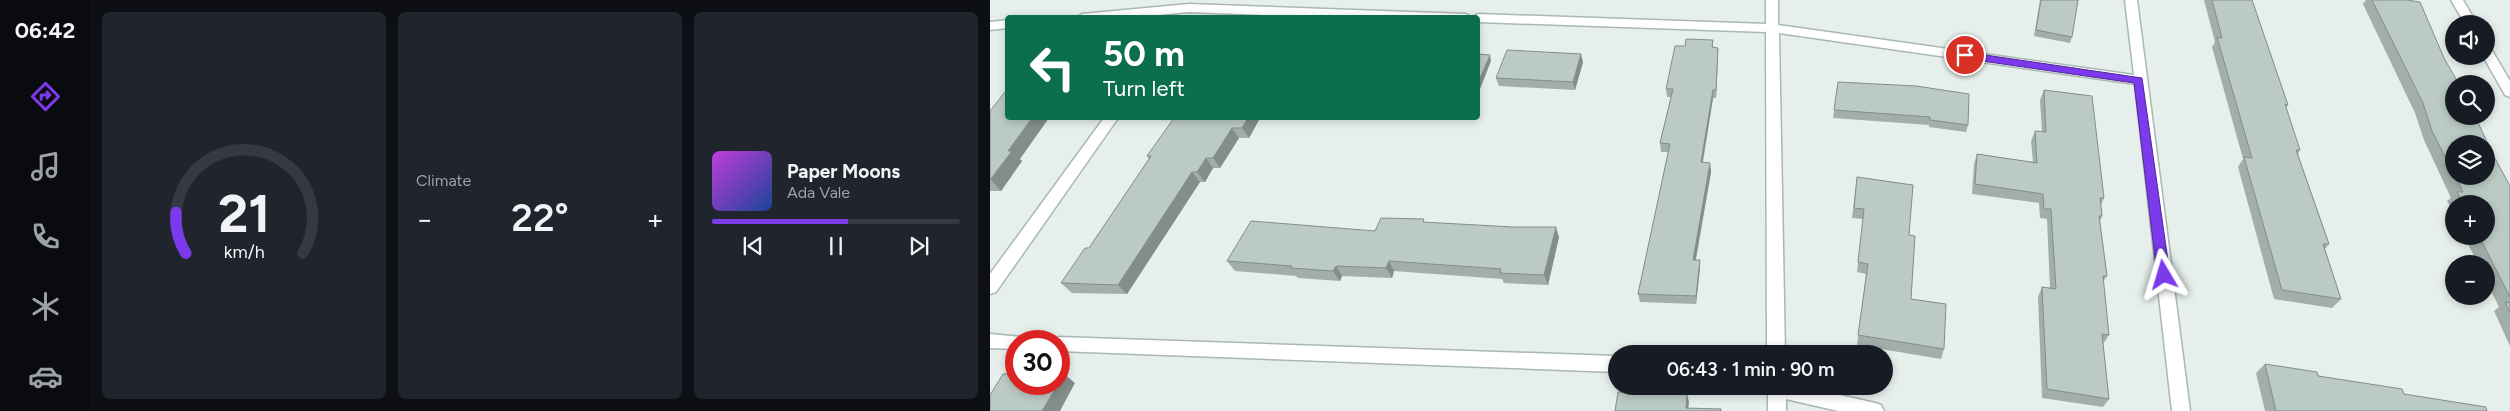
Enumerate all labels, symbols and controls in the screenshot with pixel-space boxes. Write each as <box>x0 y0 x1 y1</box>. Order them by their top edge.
map controls <box>2445 15 2495 305</box>
button: sound <box>2445 15 2495 65</box>
text: 06:42 <box>15 17 75 44</box>
text: 50 m <box>1103 33 1185 75</box>
pin <box>1944 34 1986 76</box>
icon: left <box>1020 35 1085 100</box>
icon: arrive <box>1951 41 1979 69</box>
text: Turn left <box>1103 75 1185 102</box>
button: search <box>2445 75 2495 125</box>
icon: directions <box>28 79 63 114</box>
button: layers <box>2445 135 2495 185</box>
icon: music <box>28 149 63 184</box>
text: Paper Moons <box>787 160 900 183</box>
text: Climate <box>416 171 471 190</box>
text: 21 <box>218 183 270 245</box>
text: Ada Vale <box>787 183 850 202</box>
text: 22° <box>511 195 569 241</box>
button: + <box>2445 195 2495 245</box>
text: − <box>416 202 433 236</box>
text: + <box>647 202 664 236</box>
icon: phone <box>28 219 63 254</box>
icon: previous <box>739 232 767 260</box>
icon: pause <box>822 232 850 260</box>
icon: next <box>905 232 933 260</box>
text: km/h <box>224 241 264 262</box>
position arrow <box>2137 248 2189 300</box>
button: − <box>2445 255 2495 305</box>
icon: climate <box>28 289 63 324</box>
speed limit sign: 30 <box>1005 330 1070 395</box>
text: 06:43 · 1 min · 90 m <box>1667 358 1834 381</box>
icon: car <box>28 359 63 394</box>

